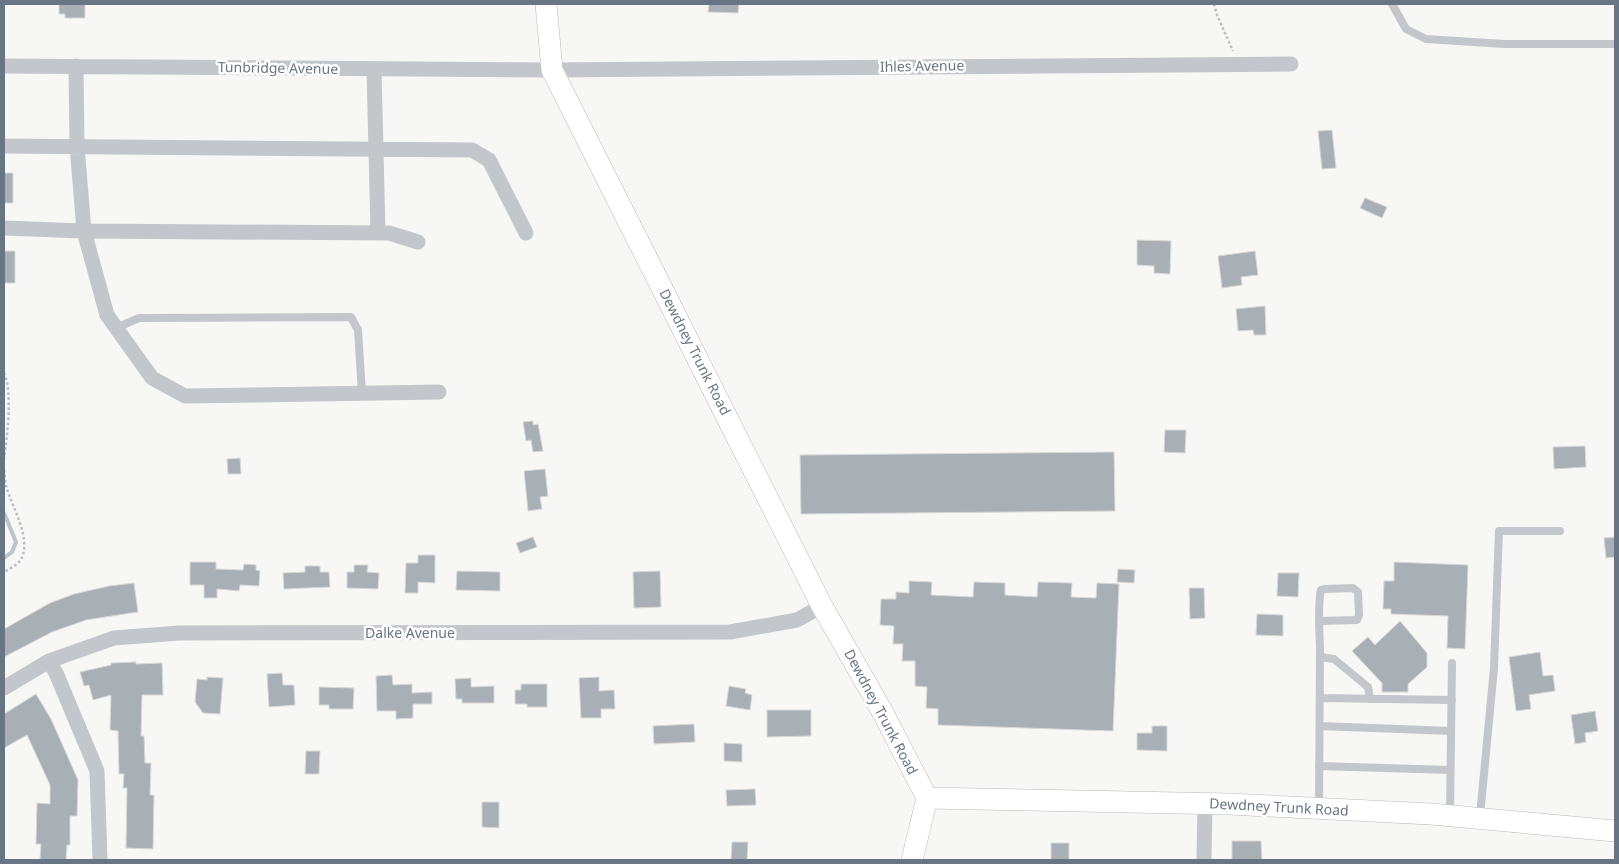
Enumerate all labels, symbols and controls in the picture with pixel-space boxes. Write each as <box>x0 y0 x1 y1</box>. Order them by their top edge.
street label: Ihles Avenue <box>880 55 964 76</box>
street label: Tunbridge Avenue <box>218 57 338 78</box>
street label: Dewdney Trunk Road <box>655 285 736 418</box>
street label: Dalke Avenue <box>365 623 455 642</box>
street label: Dewdney Trunk Road <box>840 646 923 778</box>
street label: Dewdney Trunk Road <box>1209 793 1349 820</box>

